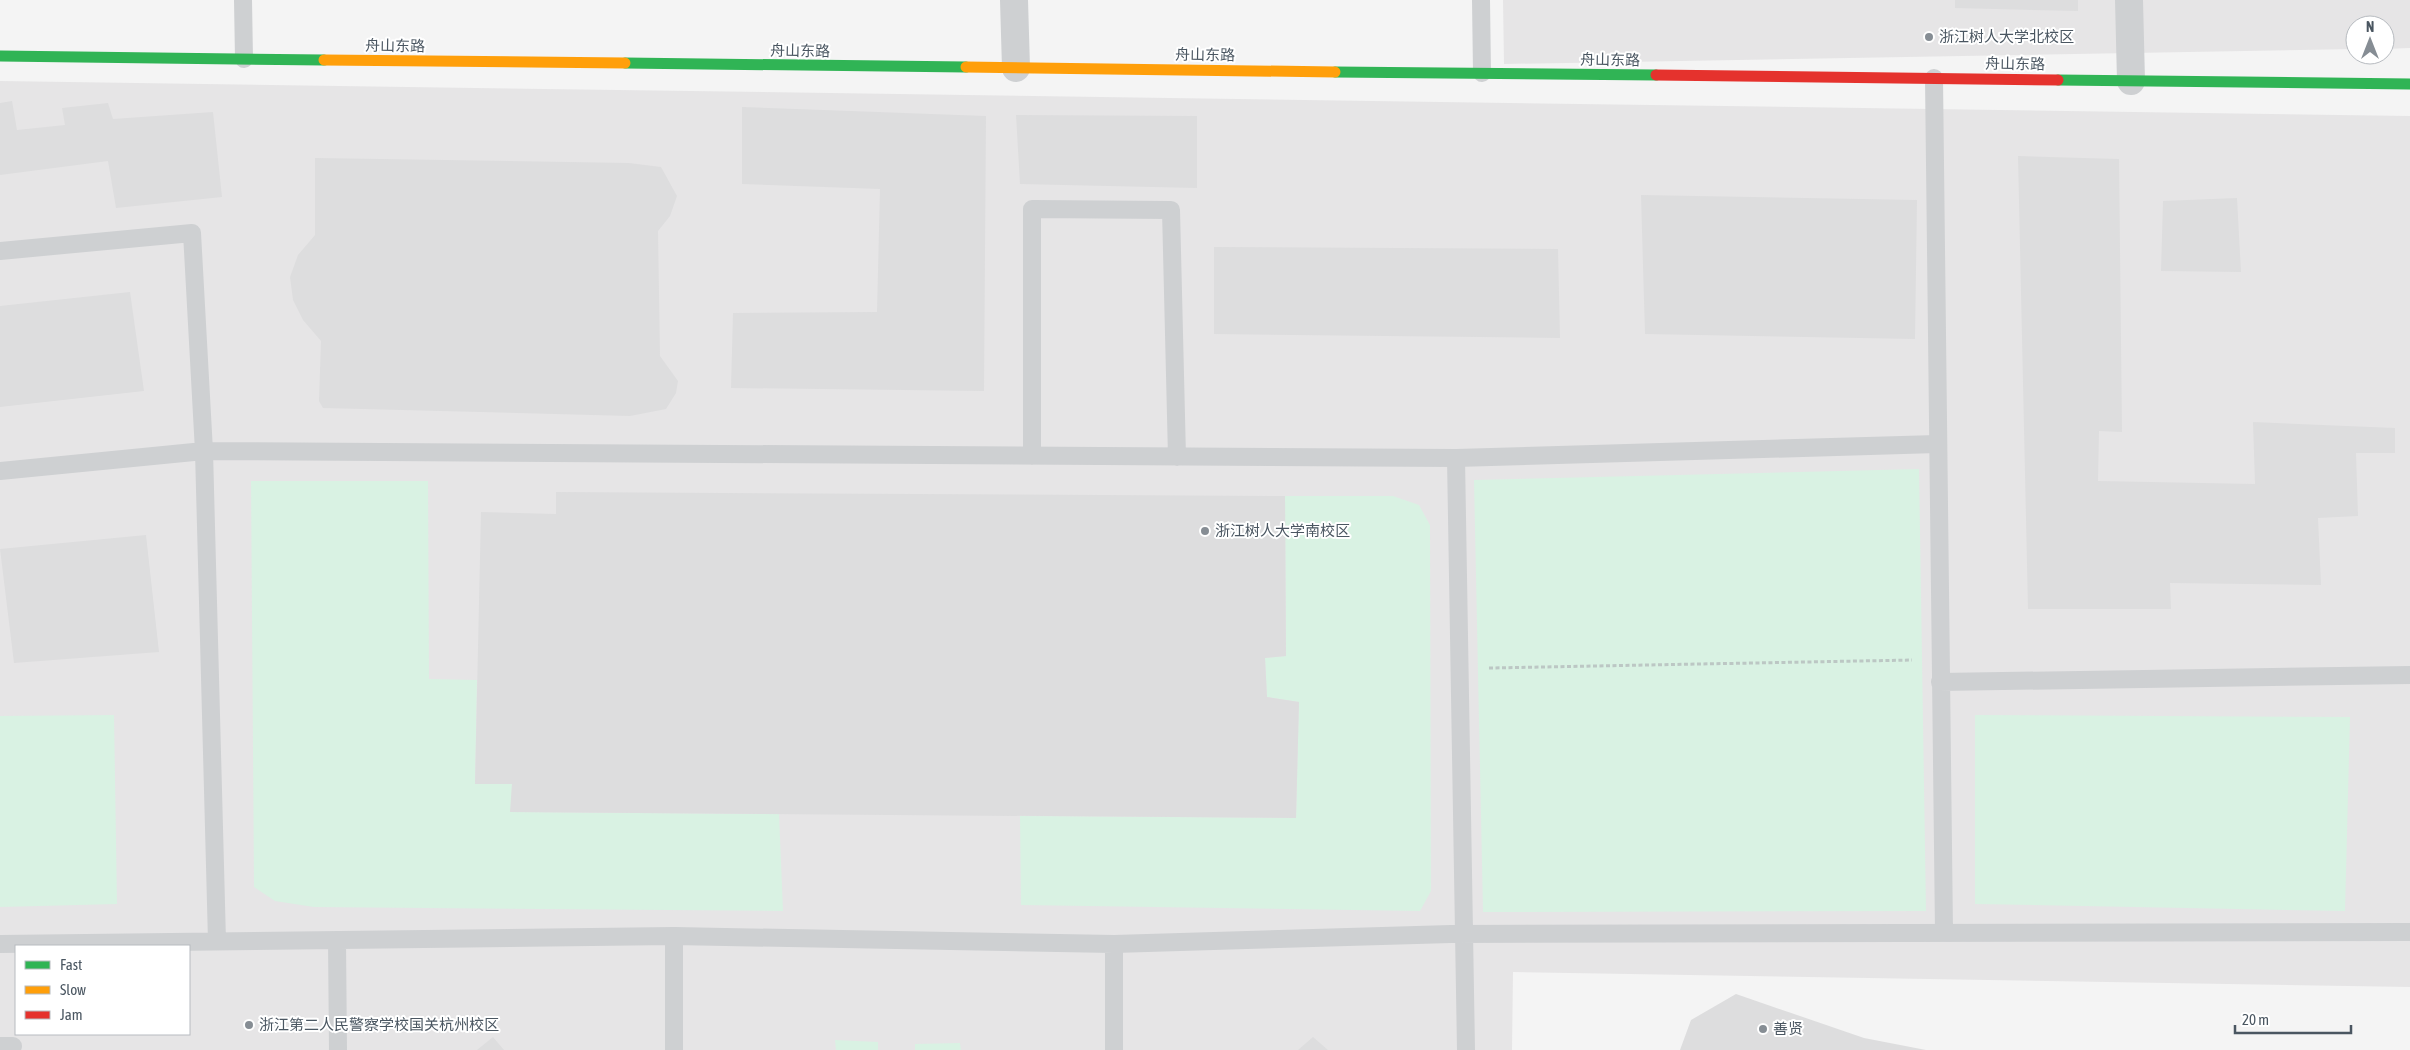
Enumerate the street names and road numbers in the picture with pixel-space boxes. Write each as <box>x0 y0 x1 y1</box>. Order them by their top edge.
street label: 舟山东路 <box>365 36 425 55</box>
street label: 舟山东路 <box>770 41 830 60</box>
street label: 舟山东路 <box>1175 45 1235 64</box>
street label: 舟山东路 <box>1580 50 1640 69</box>
street label: 舟山东路 <box>1985 54 2045 73</box>

